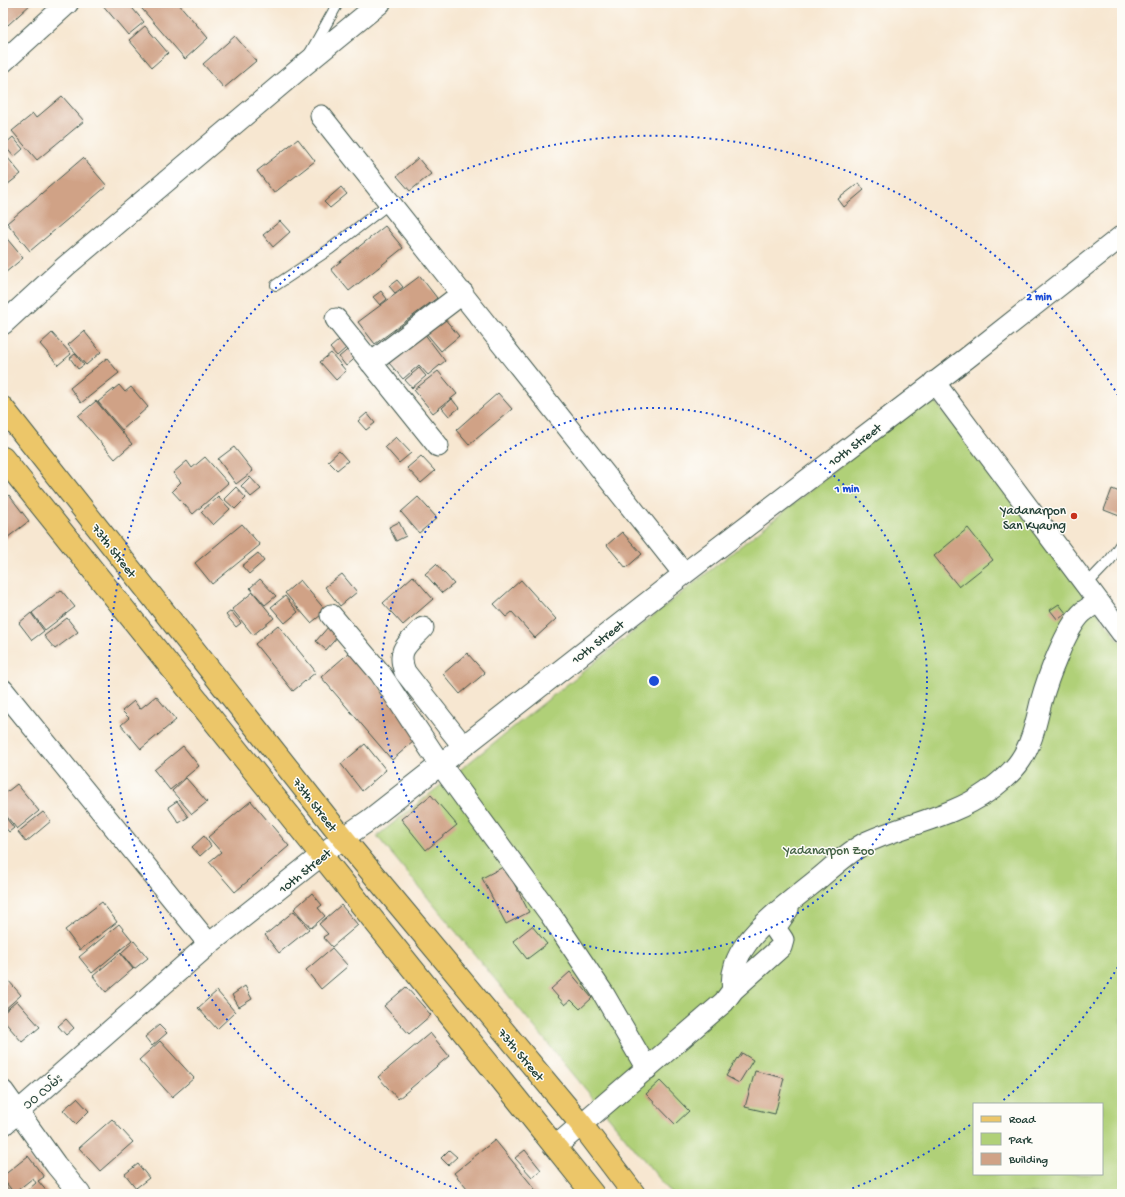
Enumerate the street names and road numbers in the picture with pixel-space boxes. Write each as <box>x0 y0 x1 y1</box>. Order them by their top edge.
street label: 10th Street <box>825 420 886 471</box>
street label: 73th Street <box>87 521 140 583</box>
street label: 10th Street <box>568 617 629 669</box>
street label: 73th Street <box>288 775 341 837</box>
street label: 10th Street <box>276 845 336 898</box>
street label: 73th Street <box>493 1026 547 1086</box>
street label: ၁၀ လမ်း <box>19 1070 67 1114</box>

